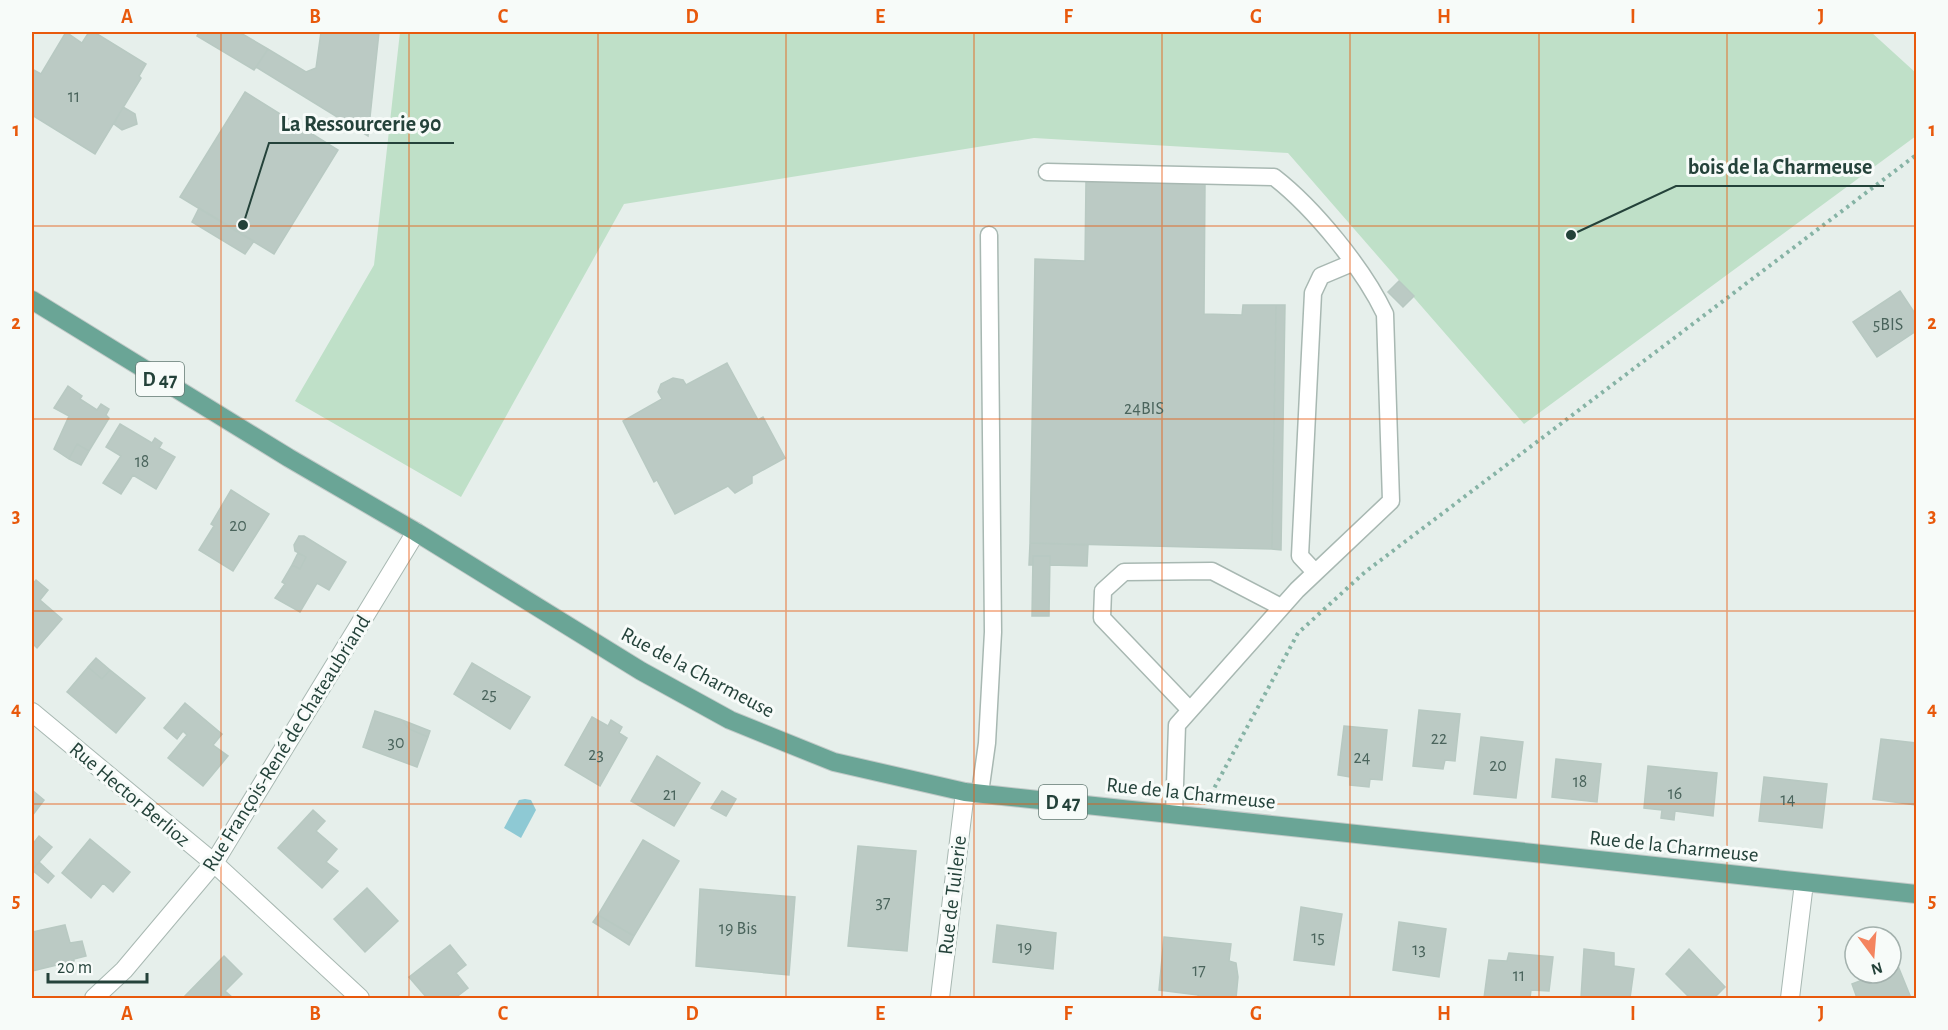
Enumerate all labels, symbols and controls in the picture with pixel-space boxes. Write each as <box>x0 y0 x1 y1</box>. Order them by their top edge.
text: A <box>121 7 133 27</box>
text: B <box>309 7 321 27</box>
text: C <box>498 7 509 27</box>
text: D <box>685 7 699 27</box>
text: E <box>875 7 885 27</box>
text: F <box>1063 7 1073 27</box>
text: G <box>1250 7 1262 27</box>
text: H <box>1437 7 1451 27</box>
text: I <box>1630 7 1636 27</box>
text: J <box>1818 7 1824 27</box>
house number: 11 <box>68 88 80 106</box>
callout: La Ressourcerie 90 <box>269 103 454 143</box>
text: La Ressourcerie 90 <box>281 113 441 135</box>
text: 1 <box>12 120 20 140</box>
text: 1 <box>1928 120 1936 140</box>
callout: bois de la Charmeuse <box>1676 146 1884 186</box>
text: bois de la Charmeuse <box>1688 156 1872 178</box>
text: 2 <box>11 313 21 333</box>
text: 2 <box>1927 313 1937 333</box>
house number: 5BIS <box>1873 316 1903 334</box>
road number: D 47 <box>136 362 184 396</box>
house number: 24BIS <box>1124 400 1164 418</box>
house number: 18 <box>135 453 149 471</box>
text: 3 <box>12 506 20 526</box>
text: 3 <box>1928 506 1936 526</box>
house number: 20 <box>229 517 247 535</box>
street label: Rue François-René de Chateaubriand <box>199 611 374 875</box>
street label: Rue de la Charmeuse <box>618 623 778 722</box>
house number: 25 <box>481 686 497 704</box>
text: 4 <box>11 699 21 719</box>
text: 4 <box>1927 699 1937 719</box>
house number: 22 <box>1431 730 1447 748</box>
house number: 30 <box>388 734 404 752</box>
street label: Rue Hector Berlioz <box>65 738 194 851</box>
house number: 23 <box>588 746 604 764</box>
house number: 24 <box>1354 749 1371 767</box>
house number: 20 <box>1489 757 1507 775</box>
house number: 18 <box>1573 773 1587 791</box>
street label: Rue de la Charmeuse <box>1105 774 1277 813</box>
road number: D 47 <box>1039 785 1087 819</box>
house number: 16 <box>1668 785 1682 803</box>
house number: 21 <box>663 786 677 804</box>
house number: 14 <box>1781 791 1796 809</box>
street label: Rue de la Charmeuse <box>1588 827 1760 866</box>
street label: Rue de Tuilerie <box>935 834 970 956</box>
text: 5 <box>12 891 20 911</box>
text: 5 <box>1928 891 1936 911</box>
house number: 37 <box>876 894 890 912</box>
house number: 19 Bis <box>719 920 757 938</box>
north arrow <box>1843 925 1903 985</box>
house number: 15 <box>1311 929 1325 947</box>
house number: 19 <box>1018 939 1032 957</box>
house number: 13 <box>1412 941 1426 959</box>
scale bar <box>48 946 147 984</box>
text: 20 m <box>57 959 92 977</box>
text: N <box>1869 959 1884 978</box>
house number: 17 <box>1192 962 1206 980</box>
house number: 11 <box>1513 967 1525 985</box>
text: A <box>121 1004 133 1024</box>
text: B <box>309 1004 321 1024</box>
text: C <box>498 1004 509 1024</box>
text: D <box>685 1004 699 1024</box>
text: E <box>875 1004 885 1024</box>
text: F <box>1063 1004 1073 1024</box>
text: G <box>1250 1004 1262 1024</box>
text: H <box>1437 1004 1451 1024</box>
text: I <box>1630 1004 1636 1024</box>
text: J <box>1818 1004 1824 1024</box>

